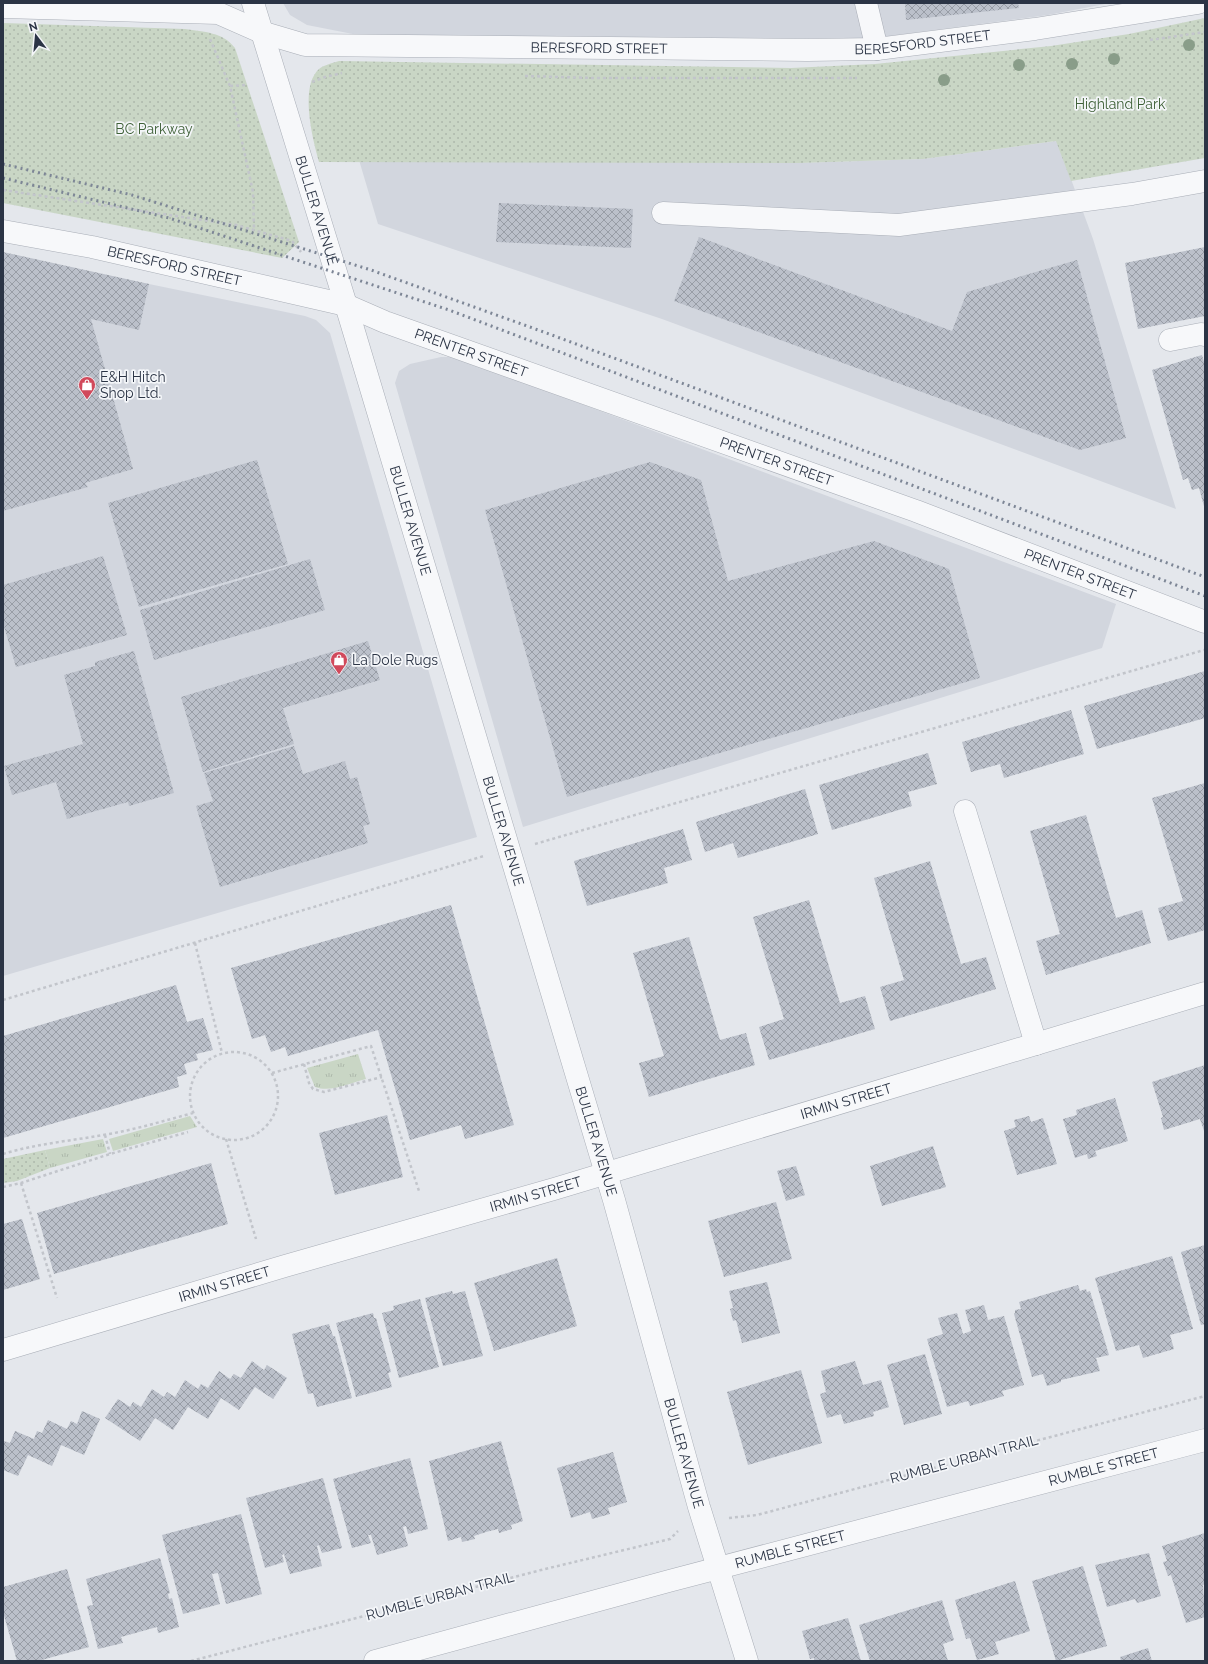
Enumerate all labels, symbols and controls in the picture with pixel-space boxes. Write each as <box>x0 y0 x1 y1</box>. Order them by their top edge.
north arrow <box>16 16 56 56</box>
text: N <box>28 19 39 34</box>
street label: BERESFORD STREET <box>854 27 992 57</box>
street label: BERESFORD STREET <box>530 39 668 57</box>
park label: Highland Park <box>1075 96 1166 112</box>
park label: BC Parkway <box>115 121 193 137</box>
street label: BULLER AVENUE <box>292 154 341 267</box>
street label: BERESFORD STREET <box>106 243 244 289</box>
street label: PRENTER STREET <box>413 325 530 380</box>
place label: E&H Hitch Shop Ltd. <box>100 369 166 401</box>
shop icon: E&H Hitch Shop Ltd. <box>77 375 97 400</box>
street label: PRENTER STREET <box>718 434 836 489</box>
street label: BULLER AVENUE <box>387 464 435 577</box>
street label: PRENTER STREET <box>1022 545 1139 603</box>
shop icon: La Dole Rugs <box>329 650 349 675</box>
place label: La Dole Rugs <box>352 652 438 668</box>
street label: BULLER AVENUE <box>480 774 527 888</box>
street label: IRMIN STREET <box>798 1080 894 1122</box>
street label: BULLER AVENUE <box>572 1085 620 1198</box>
street label: IRMIN STREET <box>488 1173 584 1215</box>
street label: IRMIN STREET <box>177 1263 272 1305</box>
street label: BULLER AVENUE <box>661 1396 707 1510</box>
street label: RUMBLE URBAN TRAIL <box>888 1432 1040 1486</box>
street label: RUMBLE STREET <box>1047 1444 1161 1489</box>
street label: RUMBLE STREET <box>733 1527 848 1571</box>
street label: RUMBLE URBAN TRAIL <box>364 1569 516 1623</box>

